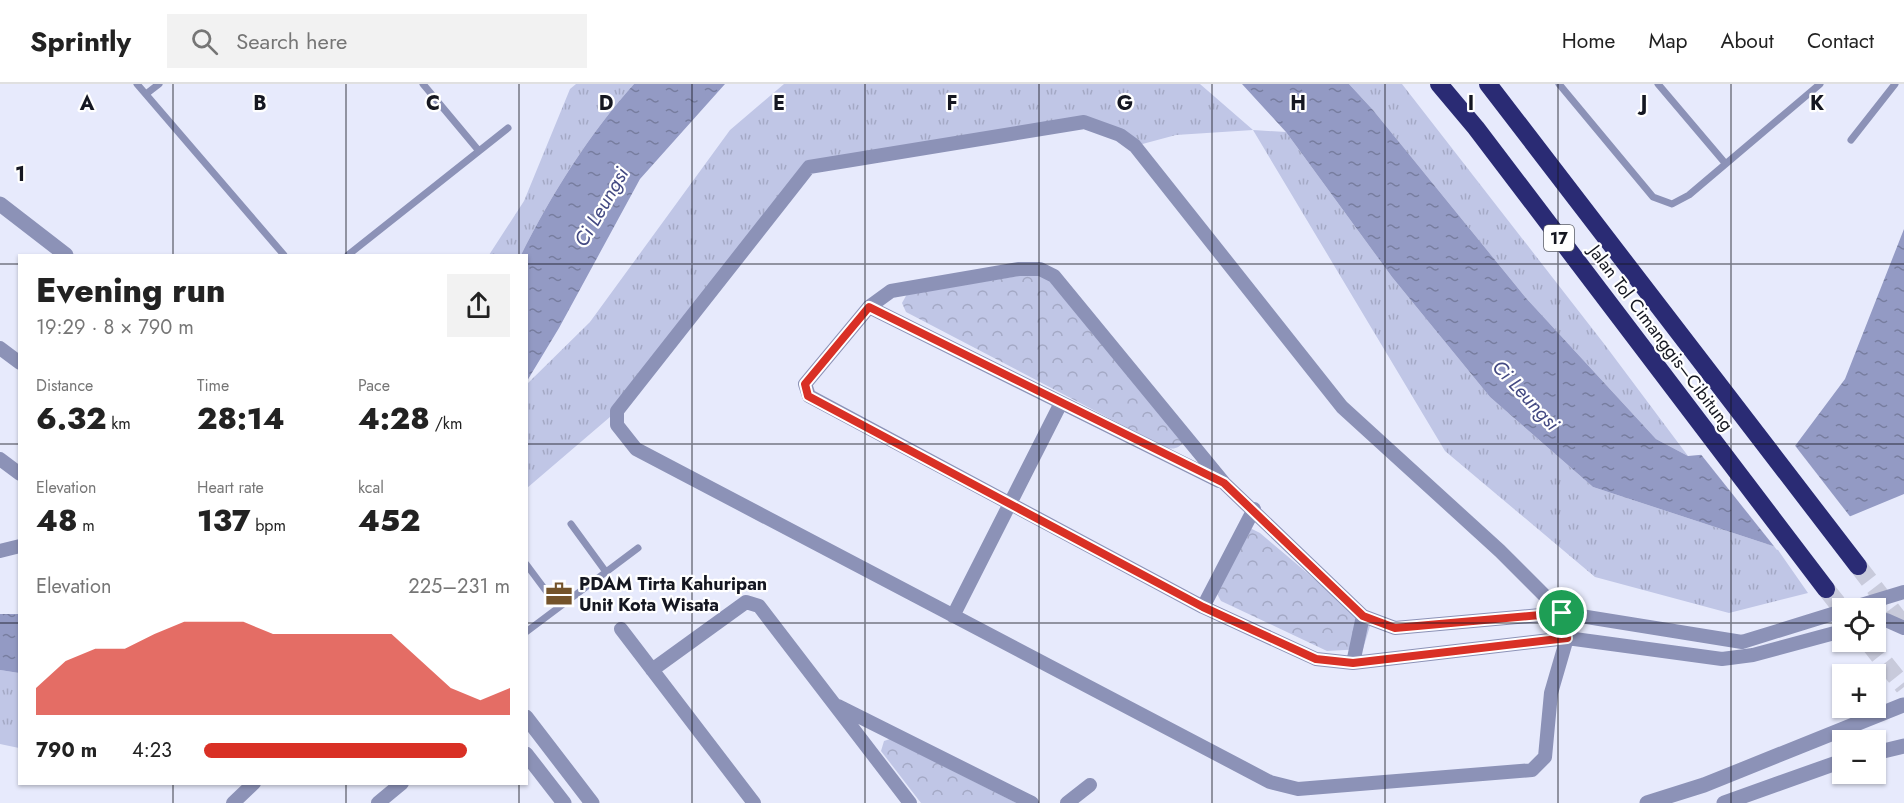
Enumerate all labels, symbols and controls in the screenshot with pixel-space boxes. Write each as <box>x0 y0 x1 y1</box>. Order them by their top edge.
search box <box>167 14 587 68</box>
text: Sprintly <box>30 21 131 62</box>
icon: search <box>188 25 221 58</box>
text: Search here <box>236 25 347 57</box>
text: Home <box>1562 26 1615 56</box>
text: Map <box>1648 26 1688 56</box>
text: About <box>1721 26 1774 56</box>
text: Contact <box>1807 26 1874 56</box>
text: A <box>79 89 95 118</box>
text: B <box>253 89 267 118</box>
text: C <box>426 89 440 118</box>
text: D <box>599 89 613 118</box>
text: E <box>773 89 785 118</box>
text: F <box>946 89 958 118</box>
text: G <box>1117 89 1133 118</box>
text: H <box>1290 89 1306 118</box>
text: I <box>1468 89 1474 118</box>
text: J <box>1637 89 1647 118</box>
text: K <box>1810 89 1824 118</box>
text: 1 <box>15 160 25 189</box>
water label: Ci Leungsi <box>567 161 636 252</box>
road number: 17 <box>1544 225 1574 251</box>
street label: Jalan Tol Cimanggis–Cibitung <box>1581 238 1740 436</box>
text: Evening run <box>36 267 226 314</box>
button: share <box>447 274 510 337</box>
text: 19:29 · 8 × 790 m <box>36 313 194 342</box>
water label: Ci Leungsi <box>1485 353 1567 438</box>
text: Distance <box>36 374 93 397</box>
text: Time <box>197 374 229 397</box>
text: Pace <box>358 374 390 397</box>
text: 6.32 <box>36 397 107 440</box>
text: 28:14 <box>197 397 285 440</box>
text: 4:28 <box>358 397 430 440</box>
text: km <box>107 412 131 435</box>
text: /km <box>430 412 462 435</box>
text: Elevation <box>36 476 96 499</box>
text: Heart rate <box>197 476 264 499</box>
text: kcal <box>358 476 384 499</box>
text: 48 <box>36 499 78 542</box>
text: 137 <box>197 499 250 542</box>
text: 452 <box>358 499 421 542</box>
text: m <box>78 514 95 537</box>
text: bpm <box>250 514 286 537</box>
place label: PDAM Tirta Kahuripan Unit Kota Wisata <box>579 571 767 618</box>
text: Elevation <box>36 572 111 601</box>
text: 225–231 m <box>408 572 510 601</box>
office icon: PDAM Tirta Kahuripan Unit Kota Wisata <box>544 579 574 609</box>
pin <box>1536 587 1587 638</box>
icon: arrive <box>1545 596 1578 629</box>
map controls <box>1832 598 1886 784</box>
button: locate <box>1832 598 1886 652</box>
button: + <box>1832 664 1886 718</box>
button: − <box>1832 730 1886 784</box>
text: 790 m <box>36 736 97 765</box>
text: 4:23 <box>132 736 172 765</box>

